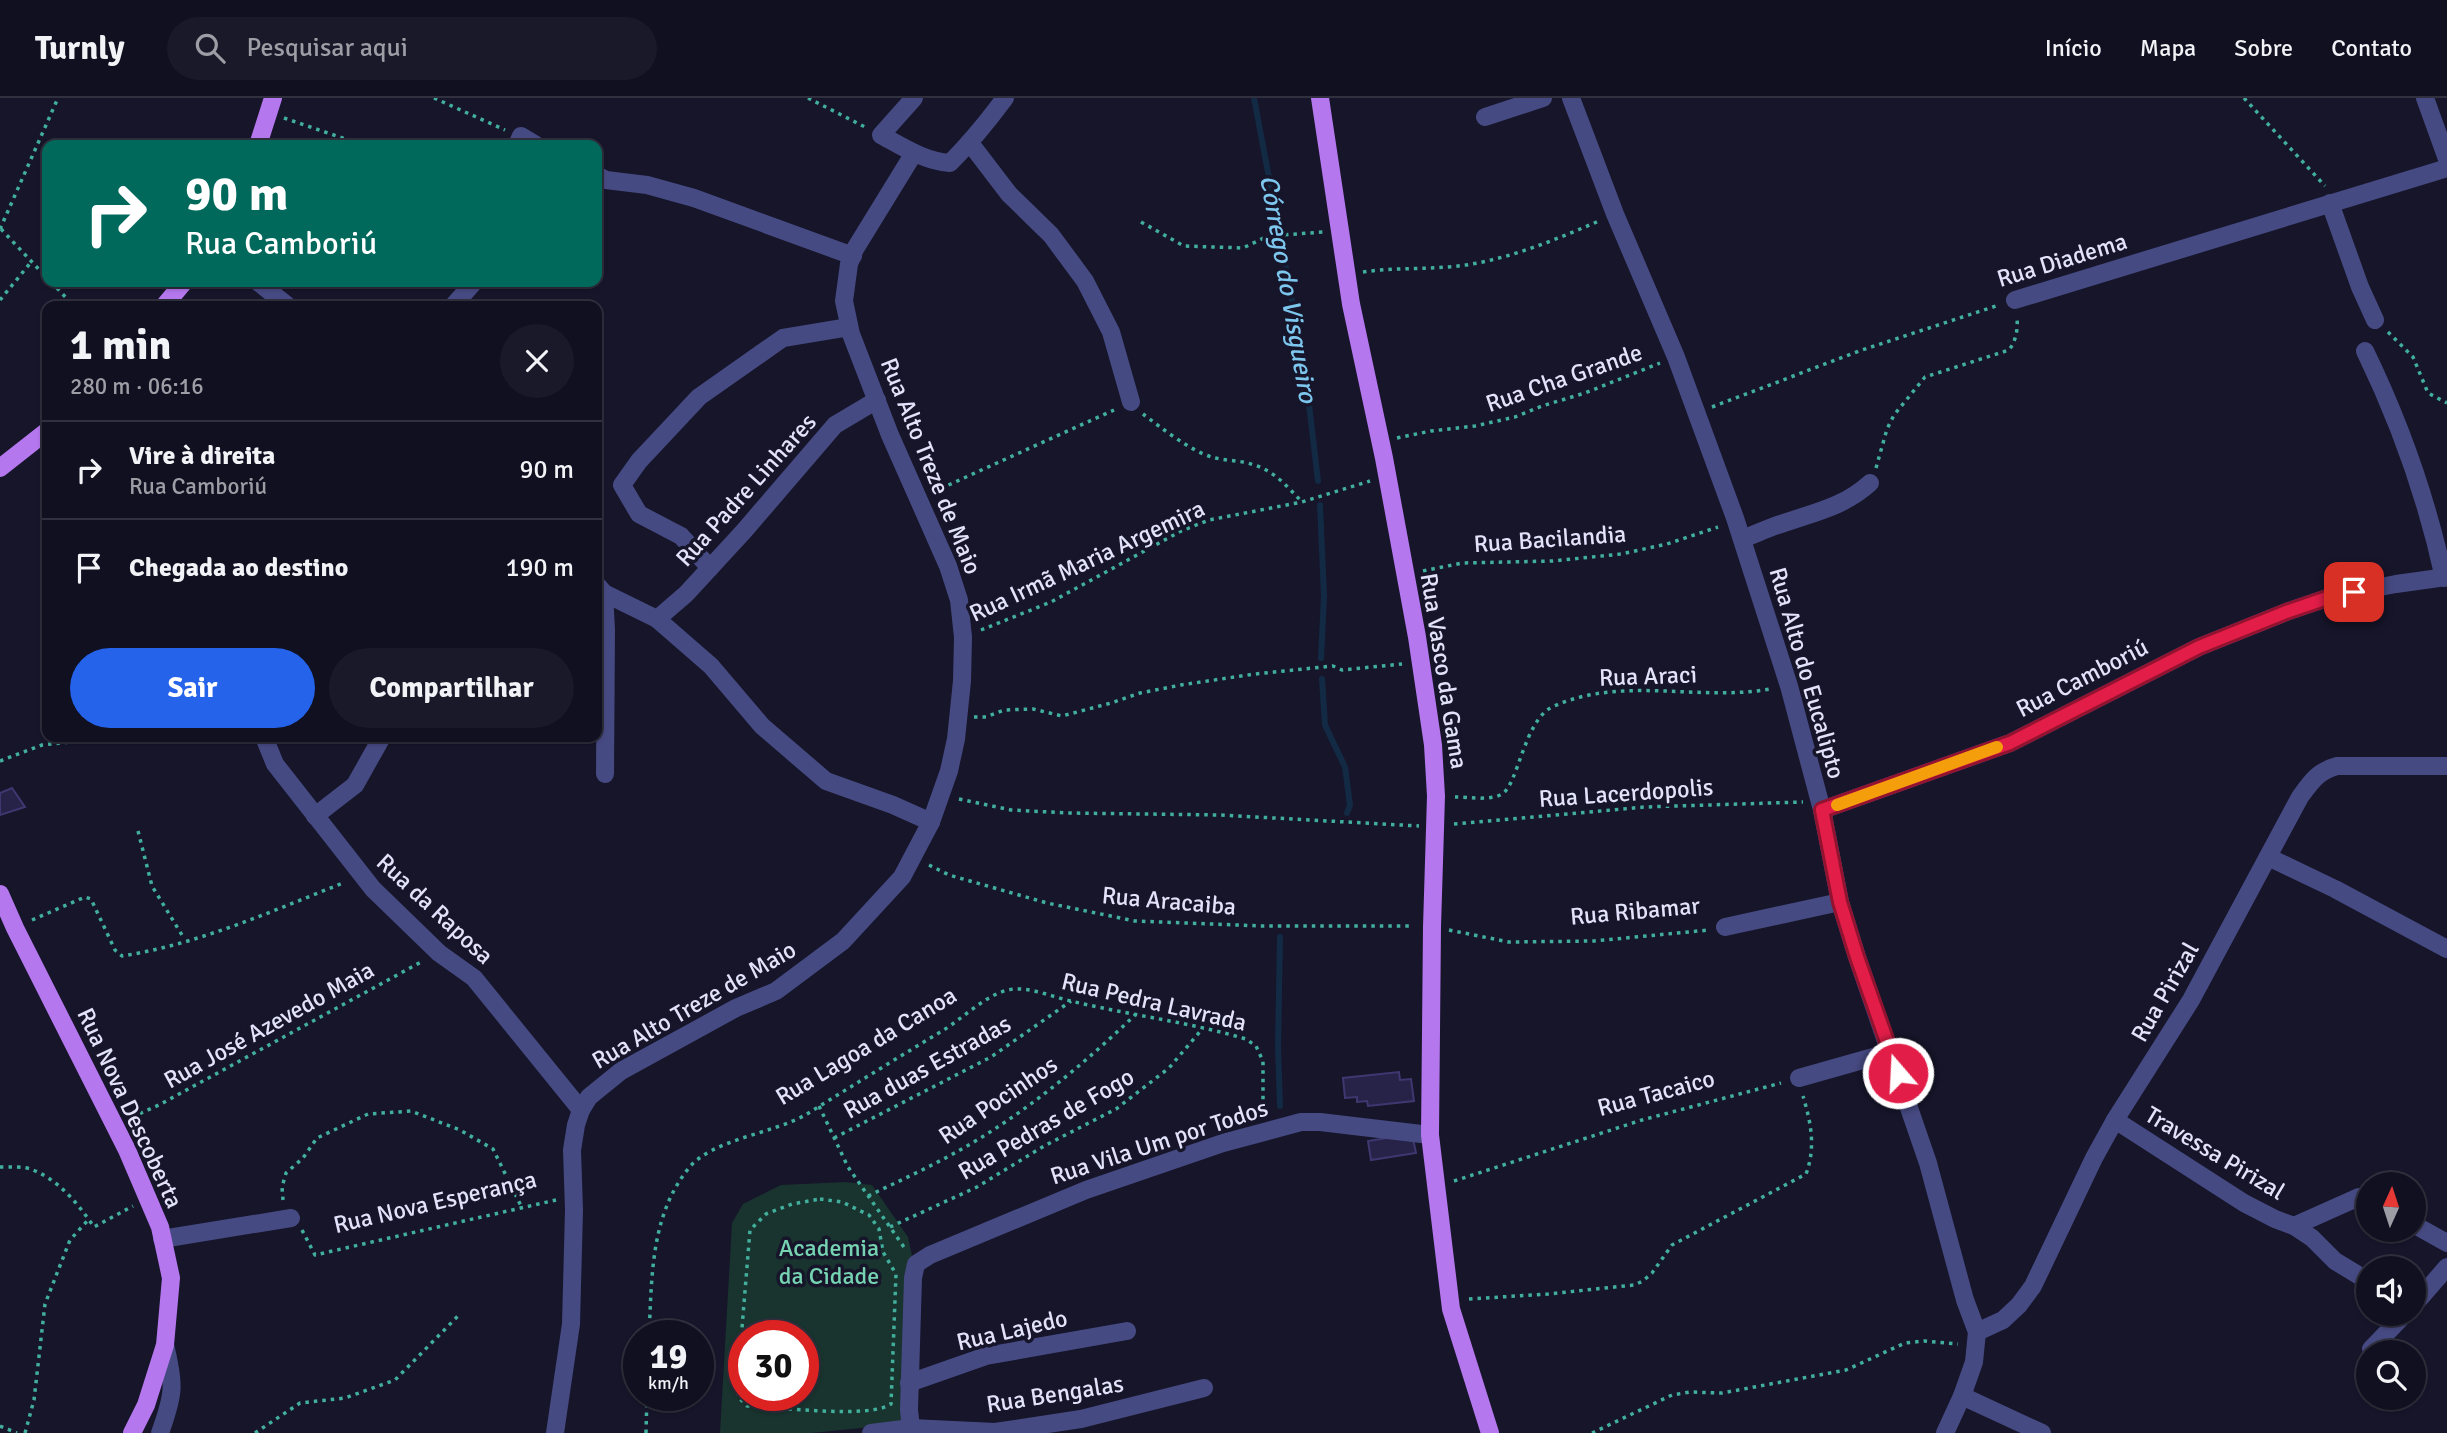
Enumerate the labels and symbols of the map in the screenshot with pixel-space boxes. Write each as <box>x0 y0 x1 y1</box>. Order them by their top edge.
water label: Córrego do Visgueiro <box>1252 173 1324 407</box>
street label: Rua Diadema <box>1993 226 2131 294</box>
street label: Rua Cha Grande <box>1482 337 1646 419</box>
street label: Rua Alto Treze de Maio <box>874 353 988 579</box>
street label: Rua Padre Linhares <box>669 407 823 573</box>
street label: Rua Irmã Maria Argemira <box>965 493 1209 629</box>
street label: Rua Bacilandia <box>1473 519 1627 559</box>
pin <box>2324 562 2384 622</box>
street label: Rua Alto do Eucalipto <box>1762 564 1852 782</box>
street label: Rua Vasco da Gama <box>1414 571 1474 771</box>
street label: Rua Camboriú <box>2011 632 2153 724</box>
street label: Rua Araci <box>1599 659 1697 693</box>
street label: Rua Lacerdopolis <box>1538 772 1714 814</box>
street label: Rua da Raposa <box>370 847 500 971</box>
street label: Rua Aracaiba <box>1101 880 1237 922</box>
street label: Rua Ribamar <box>1569 890 1701 932</box>
street label: Rua Alto Treze de Maio <box>587 934 801 1076</box>
street label: Rua Pirizal <box>2124 937 2206 1047</box>
street label: Rua José Azevedo Maia <box>159 955 379 1095</box>
street label: Rua Pedra Lavrada <box>1059 966 1249 1038</box>
street label: Rua Lagoa da Canoa <box>770 980 962 1112</box>
street label: Rua Nova Descoberta <box>70 1003 190 1213</box>
street label: Rua duas Estradas <box>838 1009 1016 1125</box>
position arrow <box>1861 1036 1935 1110</box>
street label: Rua Pocinhos <box>933 1049 1063 1151</box>
street label: Rua Pedras de Fogo <box>953 1061 1139 1187</box>
street label: Rua Tacaico <box>1594 1063 1718 1123</box>
street label: Rua Vila Um por Todos <box>1046 1093 1272 1191</box>
street label: Travessa Pirizal <box>2140 1099 2290 1207</box>
street label: Rua Nova Esperança <box>330 1164 540 1240</box>
north arrow <box>2356 1172 2426 1242</box>
park label: Academia da Cidade <box>779 1233 879 1291</box>
street label: Rua Lajedo <box>954 1303 1070 1357</box>
speed limit sign: 30 <box>728 1320 819 1411</box>
street label: Rua Bengalas <box>984 1368 1126 1420</box>

